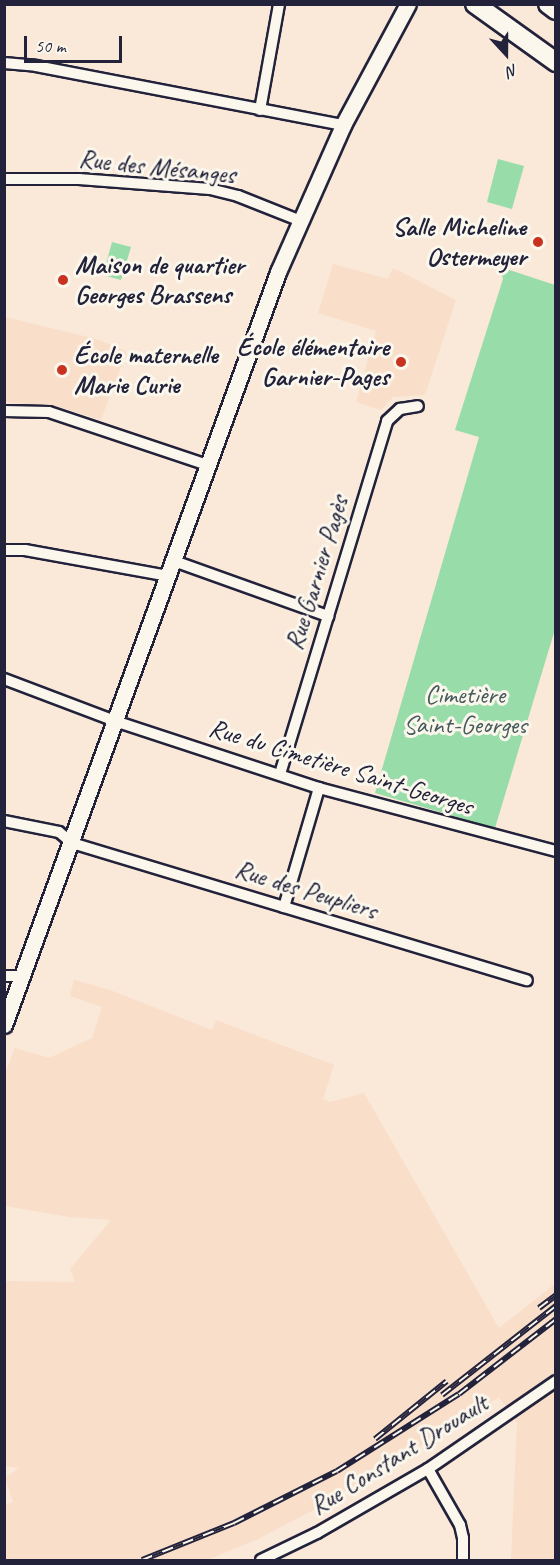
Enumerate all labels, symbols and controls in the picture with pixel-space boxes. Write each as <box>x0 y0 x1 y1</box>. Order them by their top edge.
scale bar <box>27 24 124 62</box>
north arrow <box>476 24 536 84</box>
text: 50 m <box>35 35 66 57</box>
text: N <box>504 60 521 82</box>
street label: Rue des Mésanges <box>77 143 237 191</box>
place label: Salle Micheline Ostermeyer <box>393 211 526 272</box>
marker: Salle Micheline Ostermeyer <box>531 235 545 249</box>
place label: Maison de quartier Georges Brassens <box>75 249 244 310</box>
marker: Maison de quartier Georges Brassens <box>56 273 70 287</box>
place label: École élémentaire Garnier-Pages <box>237 331 389 392</box>
place label: École maternelle Marie Curie <box>74 339 218 400</box>
marker: École élémentaire Garnier-Pages <box>394 355 408 369</box>
marker: École maternelle Marie Curie <box>55 363 69 377</box>
street label: Rue Garnier Pagès <box>279 492 355 654</box>
park label: Cimetière Saint-Georges <box>403 679 527 740</box>
street label: Rue du Cimetière Saint-Georges <box>206 712 476 822</box>
street label: Rue des Peupliers <box>231 854 381 926</box>
street label: Rue Constant Drouault <box>305 1388 493 1522</box>

